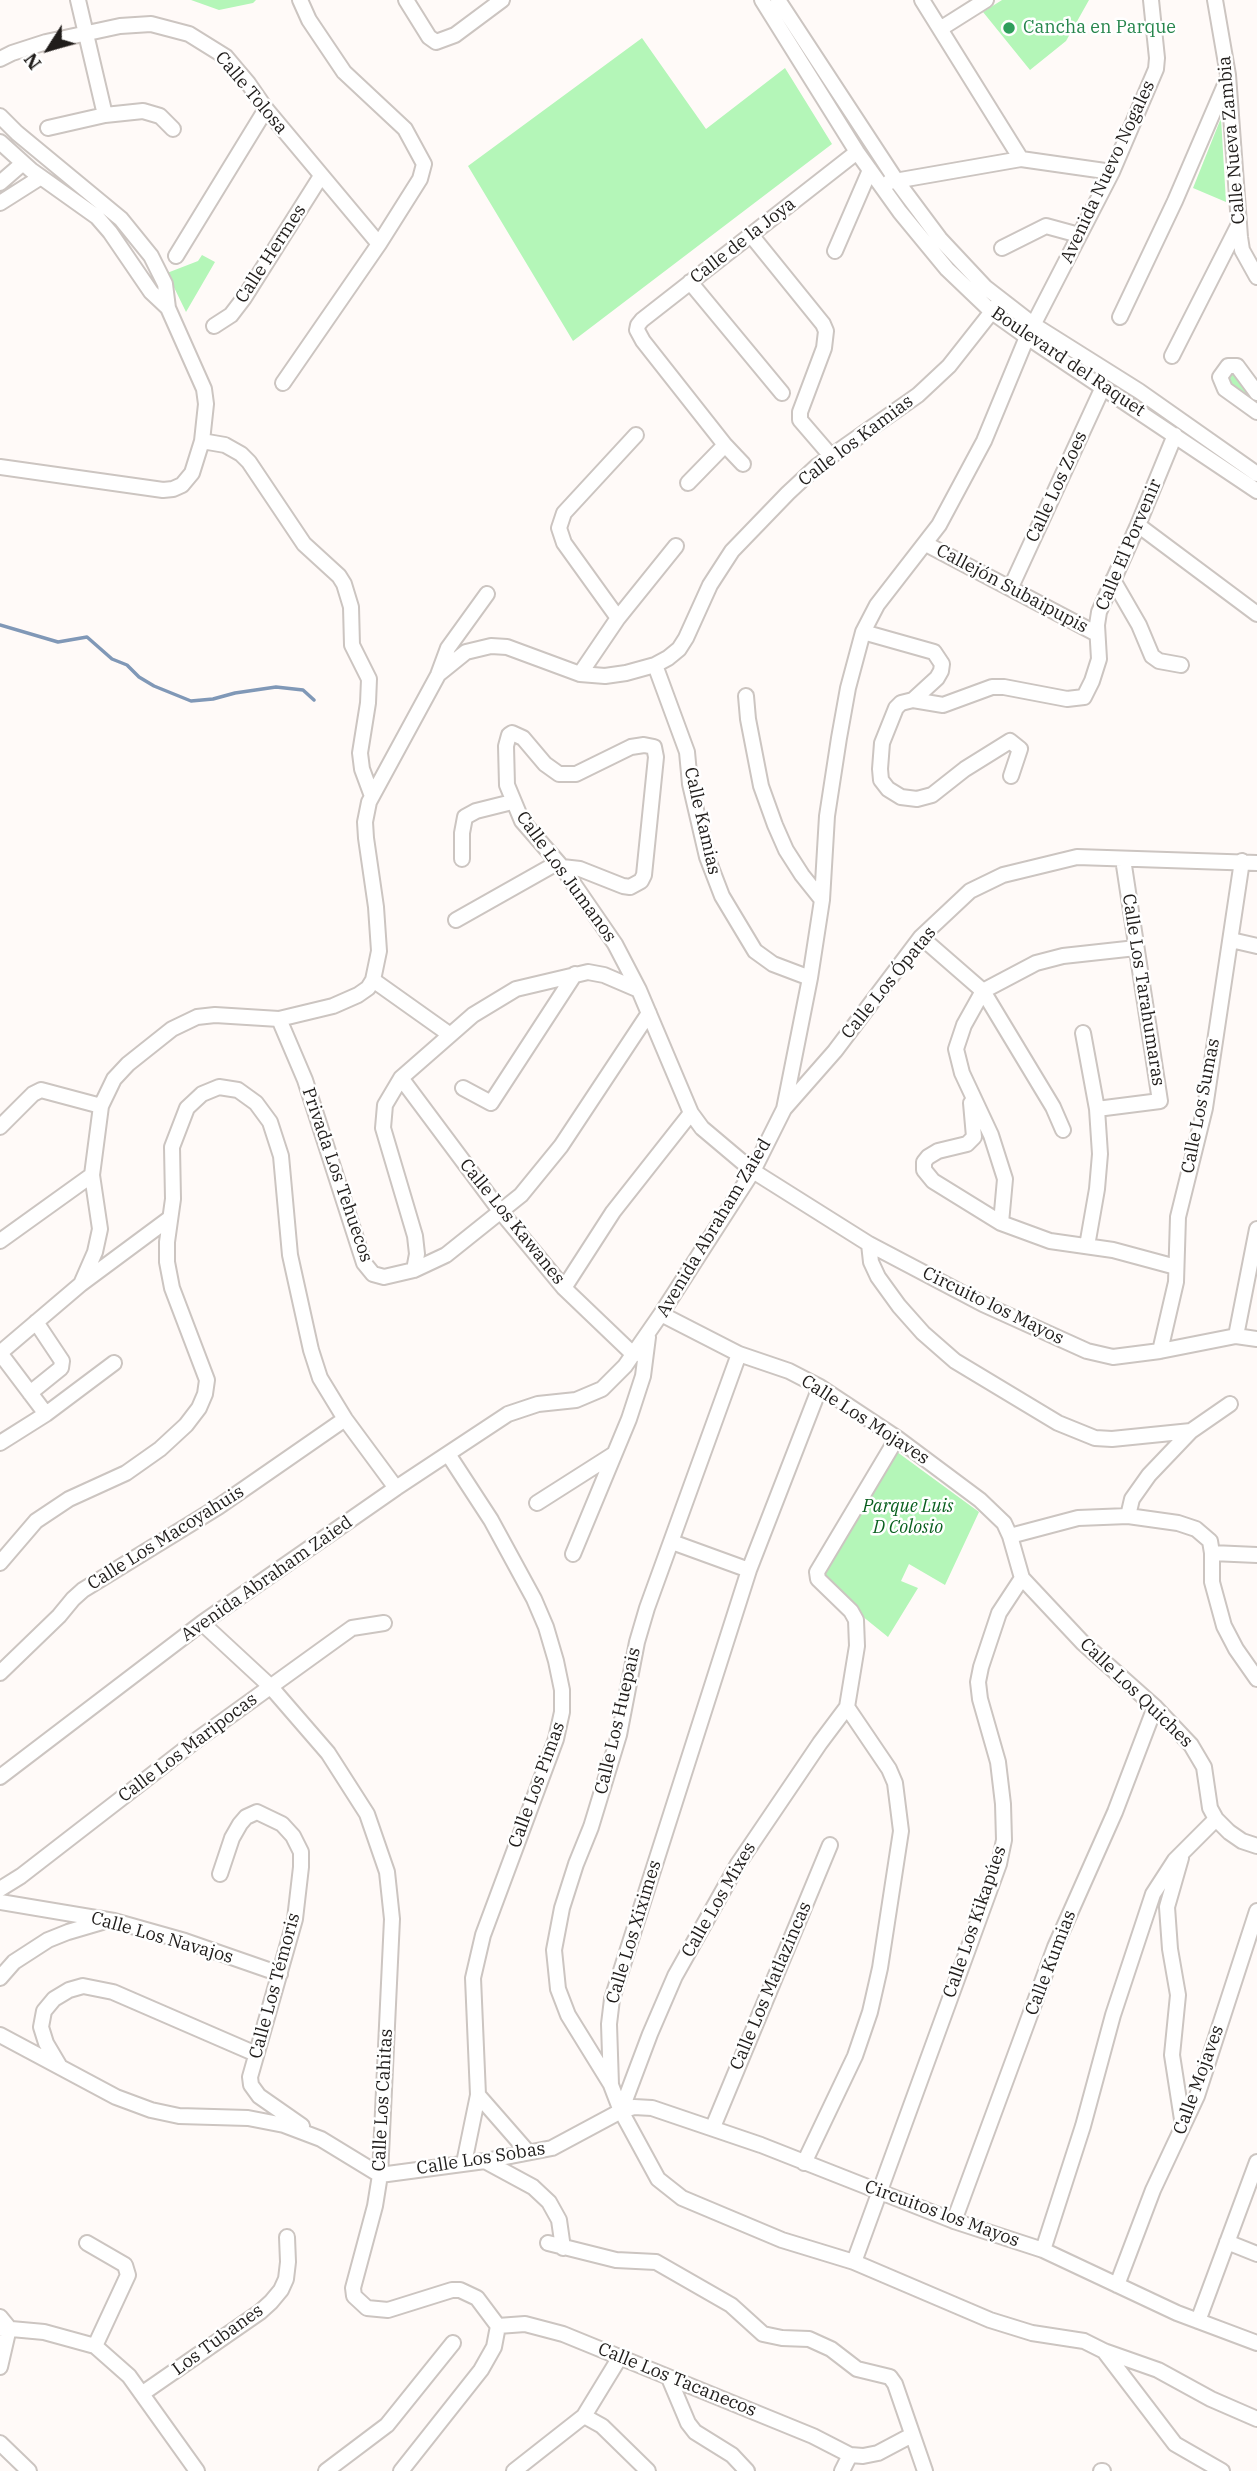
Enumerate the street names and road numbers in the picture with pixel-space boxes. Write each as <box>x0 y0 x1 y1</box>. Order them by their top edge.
street label: Calle Tolosa <box>210 47 292 139</box>
street label: Calle Nueva Zambia <box>1214 55 1250 225</box>
street label: Avenida Nuevo Nogales <box>1056 77 1160 267</box>
street label: Calle de la Joya <box>686 193 800 289</box>
street label: Calle Hermes <box>231 201 311 307</box>
street label: Boulevard del Raquet <box>987 303 1149 421</box>
street label: Calle los Kamias <box>794 391 918 491</box>
street label: Calle Los Zoes <box>1022 428 1092 546</box>
street label: Calle El Porvenir <box>1092 476 1166 614</box>
street label: Callejón Subaipupis <box>932 540 1092 638</box>
street label: Calle Kamias <box>679 765 725 877</box>
street label: Calle Los Jumanos <box>511 807 621 947</box>
street label: Calle Los Tarahumaras <box>1117 892 1169 1088</box>
street label: Calle Los Ópatas <box>837 922 941 1044</box>
street label: Calle Los Sumas <box>1177 1037 1225 1175</box>
street label: Privada Los Tehuecos <box>297 1085 377 1265</box>
street label: Avenida Abraham Zaied <box>652 1135 776 1321</box>
street label: Calle Los Kawanes <box>455 1155 569 1289</box>
street label: Circuito los Mayos <box>919 1262 1067 1350</box>
street label: Calle Los Mojaves <box>797 1370 933 1470</box>
street label: Calle Los Macoyahuis <box>84 1481 248 1595</box>
street label: Avenida Abraham Zaied <box>177 1512 357 1646</box>
street label: Calle Los Quiches <box>1075 1634 1197 1752</box>
street label: Calle Los Huepais <box>591 1645 645 1797</box>
street label: Calle Los Maripocas <box>114 1689 262 1807</box>
street label: Calle Los Pimas <box>504 1719 570 1851</box>
street label: Calle Los Mixes <box>677 1839 761 1961</box>
street label: Calle Los Kikapúes <box>939 1843 1011 2001</box>
street label: Calle Los Xiximes <box>602 1858 666 2006</box>
street label: Calle Los Matlazincas <box>726 1899 816 2073</box>
street label: Calle Los Navajos <box>88 1907 236 1969</box>
street label: Calle Kumias <box>1021 1907 1081 2019</box>
street label: Calle Los Témoris <box>245 1911 305 2061</box>
street label: Calle Mojaves <box>1169 2022 1229 2138</box>
street label: Calle Los Cahitas <box>368 2028 398 2172</box>
street label: Calle Los Sobas <box>415 2138 547 2180</box>
street label: Circuitos los Mayos <box>862 2176 1022 2252</box>
street label: Los Tubanes <box>168 2300 268 2380</box>
street label: Calle Los Tacanecos <box>595 2338 759 2422</box>

